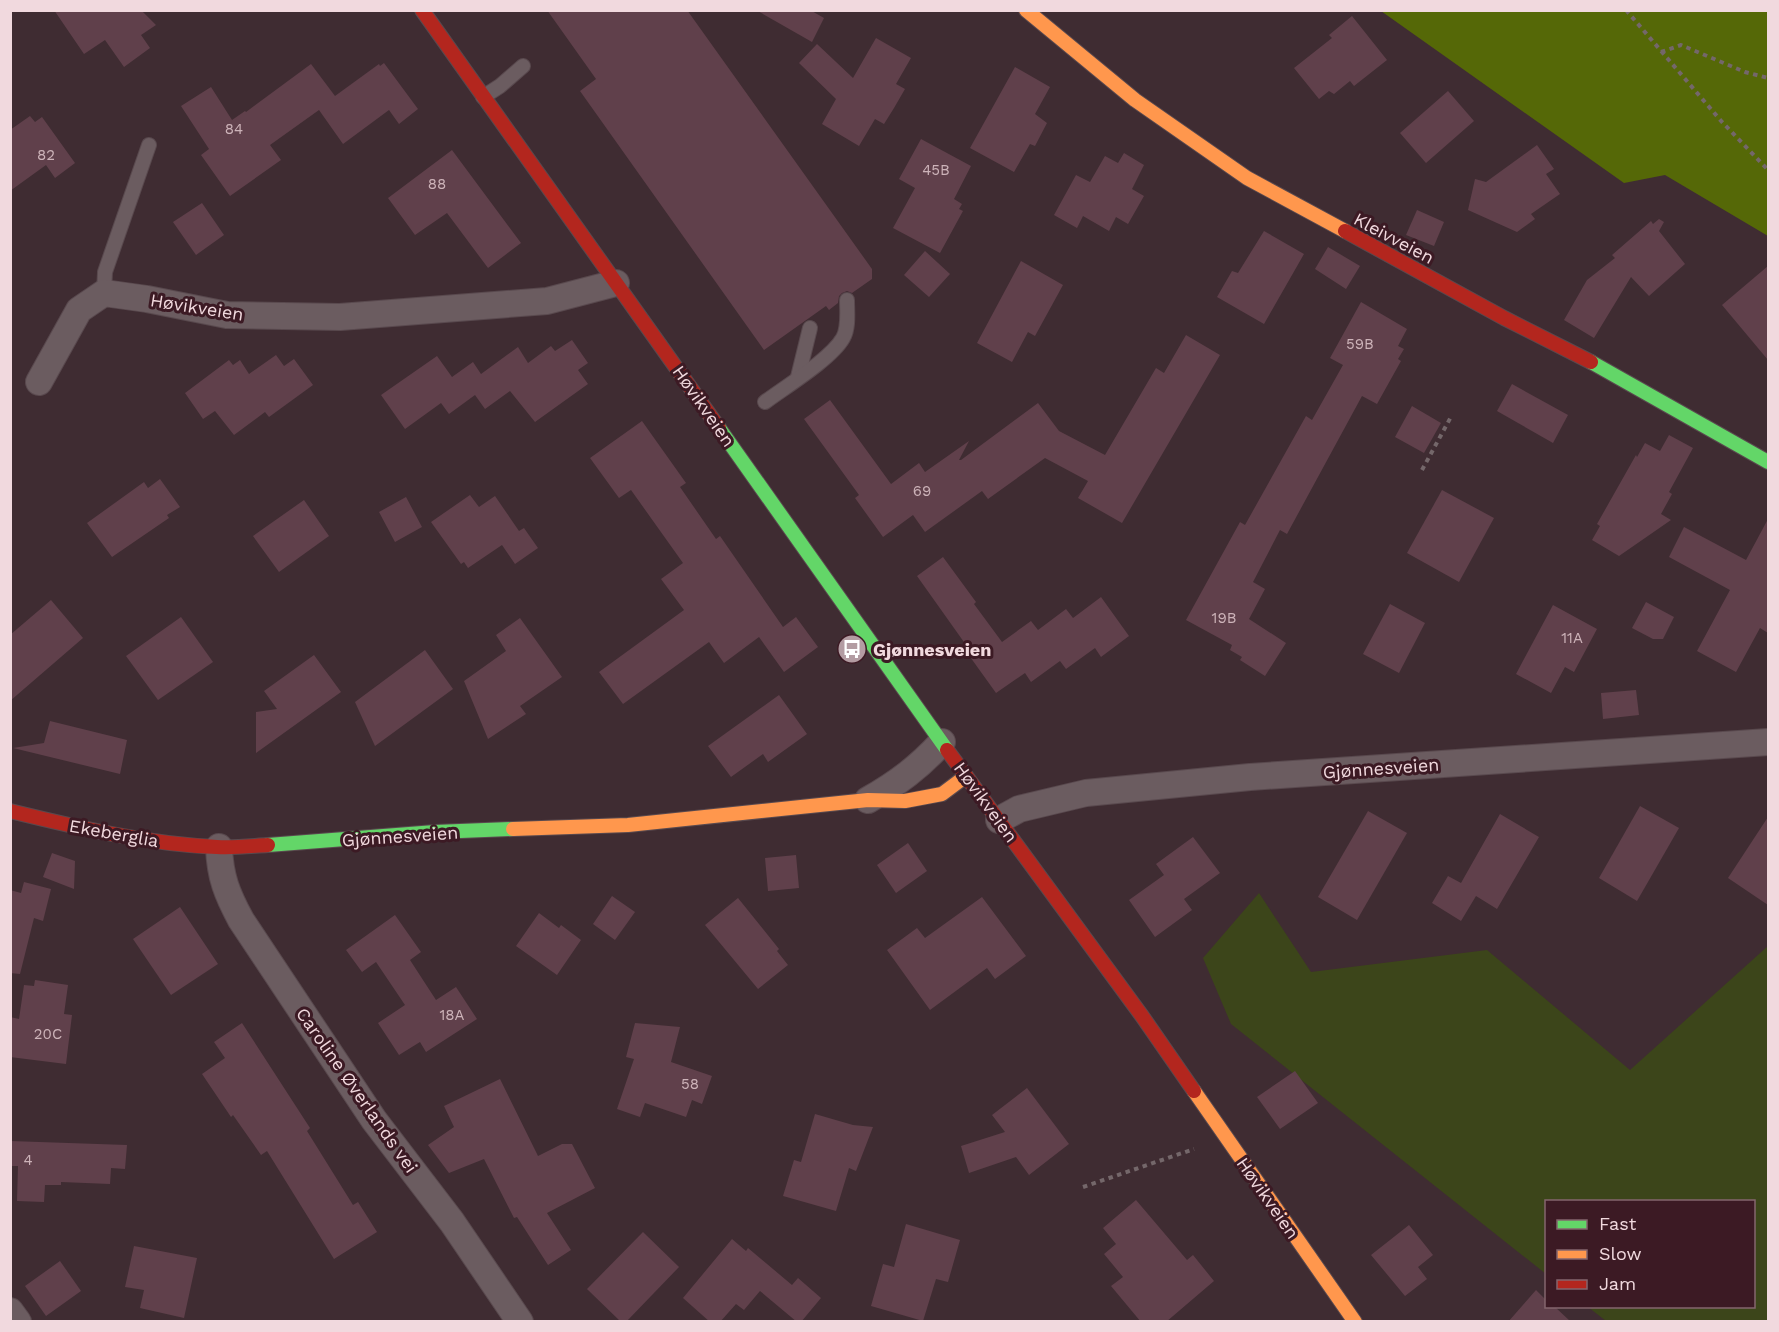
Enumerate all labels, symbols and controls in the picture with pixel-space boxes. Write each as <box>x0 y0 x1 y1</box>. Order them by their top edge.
house number: 84 <box>225 120 243 138</box>
house number: 82 <box>37 146 55 164</box>
house number: 45B <box>922 161 950 179</box>
house number: 88 <box>428 175 446 193</box>
street label: Kleivveien <box>1350 208 1438 268</box>
street label: Høvikveien <box>149 289 245 325</box>
house number: 59B <box>1346 335 1374 353</box>
street label: Høvikveien <box>668 361 740 451</box>
house number: 69 <box>913 482 931 500</box>
house number: 19B <box>1212 609 1236 627</box>
house number: 11A <box>1561 629 1583 647</box>
bus stop icon: Gjønnesveien <box>836 633 868 665</box>
place label: Gjønnesveien <box>873 639 991 660</box>
street label: Gjønnesveien <box>1322 753 1440 783</box>
street label: Høvikveien <box>950 758 1022 846</box>
street label: Ekeberglia <box>68 815 160 851</box>
street label: Gjønnesveien <box>341 821 459 851</box>
street label: Caroline Øverlands vei <box>292 1003 422 1177</box>
house number: 18A <box>440 1006 465 1024</box>
house number: 20C <box>34 1025 62 1043</box>
house number: 58 <box>681 1075 699 1093</box>
house number: 4 <box>23 1151 33 1169</box>
street label: Høvikveien <box>1232 1153 1304 1243</box>
legend <box>1545 1200 1755 1308</box>
text: Fast <box>1599 1213 1637 1234</box>
text: Slow <box>1599 1243 1642 1264</box>
text: Jam <box>1599 1273 1636 1294</box>

